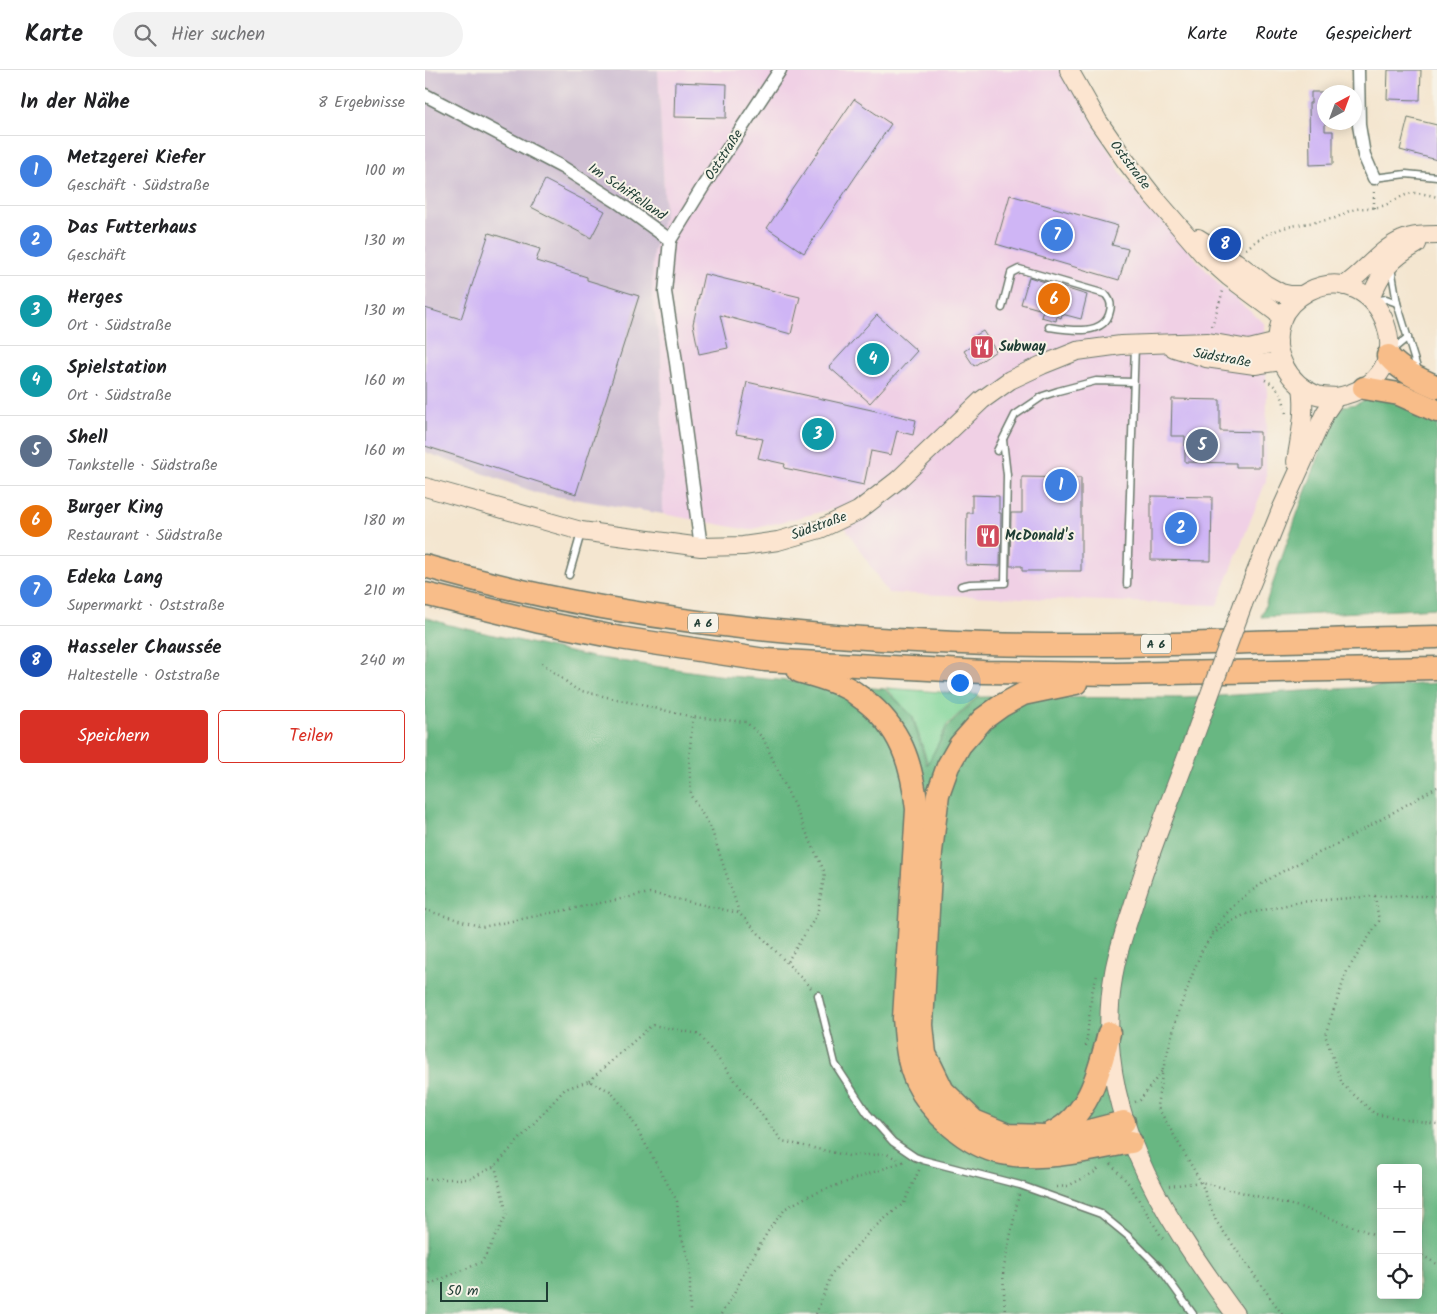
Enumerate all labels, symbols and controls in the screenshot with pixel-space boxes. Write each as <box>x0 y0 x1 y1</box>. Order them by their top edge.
search box <box>113 12 463 57</box>
text: Karte <box>25 15 83 54</box>
text: Hier suchen <box>171 20 265 50</box>
text: Karte <box>1187 20 1227 49</box>
text: Route <box>1255 20 1298 49</box>
text: Gespeichert <box>1326 20 1412 49</box>
icon: search <box>131 21 159 49</box>
north arrow <box>1317 85 1362 130</box>
text: In der Nähe <box>20 86 130 119</box>
text: 8 Ergebnisse <box>318 90 405 115</box>
street label: Oststraße <box>699 125 749 185</box>
street label: Oststraße <box>1104 136 1156 195</box>
text: Metzgerei Kiefer <box>67 143 205 173</box>
text: 1 <box>34 158 38 183</box>
text: 100 m <box>365 158 405 183</box>
street label: Im Schiffelland <box>583 158 671 227</box>
text: Geschäft · Südstraße <box>67 173 209 198</box>
text: Das Futterhaus <box>67 213 197 243</box>
pin: 7 <box>1041 216 1073 254</box>
pin: 8 <box>1209 225 1241 263</box>
text: 2 <box>31 228 41 253</box>
text: 130 m <box>364 228 405 253</box>
text: Geschäft <box>67 243 126 268</box>
pin: 6 <box>1038 280 1070 318</box>
text: Herges <box>67 283 123 313</box>
text: 3 <box>32 298 40 323</box>
text: 130 m <box>364 298 405 323</box>
text: Ort · Südstraße <box>67 313 171 338</box>
restaurant icon: Subway <box>969 334 995 360</box>
place label: Subway <box>999 336 1047 358</box>
pin: 4 <box>857 340 889 378</box>
street label: Südstraße <box>1191 342 1253 374</box>
text: Spielstation <box>67 353 167 383</box>
text: 4 <box>32 368 40 393</box>
text: 160 m <box>364 368 405 393</box>
text: Ort · Südstraße <box>67 383 171 408</box>
pin: 3 <box>802 415 834 453</box>
text: Shell <box>67 423 108 453</box>
pin: 5 <box>1186 426 1218 464</box>
text: 5 <box>32 438 40 463</box>
text: 160 m <box>364 438 405 463</box>
text: Tankstelle · Südstraße <box>67 453 217 478</box>
pin: 1 <box>1045 466 1077 504</box>
text: Burger King <box>67 493 164 523</box>
street label: Südstraße <box>788 505 851 546</box>
text: 6 <box>32 508 40 533</box>
text: 180 m <box>363 508 405 533</box>
pin: 2 <box>1165 509 1197 547</box>
text: Restaurant · Südstraße <box>67 523 222 548</box>
restaurant icon: McDonald's <box>975 523 1001 549</box>
place label: McDonald's <box>1005 525 1074 547</box>
text: Edeka Lang <box>67 563 163 593</box>
text: 7 <box>32 578 40 603</box>
text: 210 m <box>364 578 405 603</box>
text: Supermarkt · Oststraße <box>67 593 224 618</box>
road number: A 6 <box>688 614 718 632</box>
text: Hasseler Chaussée <box>67 633 222 663</box>
road number: A 6 <box>1141 634 1171 654</box>
text: 8 <box>31 648 41 673</box>
text: 240 m <box>360 648 405 673</box>
text: Haltestelle · Oststraße <box>67 663 220 688</box>
your location <box>947 670 973 696</box>
button: Speichern <box>20 710 208 763</box>
button: Teilen <box>218 710 405 763</box>
map controls <box>1377 1164 1422 1299</box>
button: + <box>1377 1164 1422 1209</box>
button: − <box>1377 1209 1422 1254</box>
button: locate <box>1377 1254 1422 1299</box>
scale bar <box>440 1279 547 1302</box>
text: 50 m <box>447 1280 478 1302</box>

